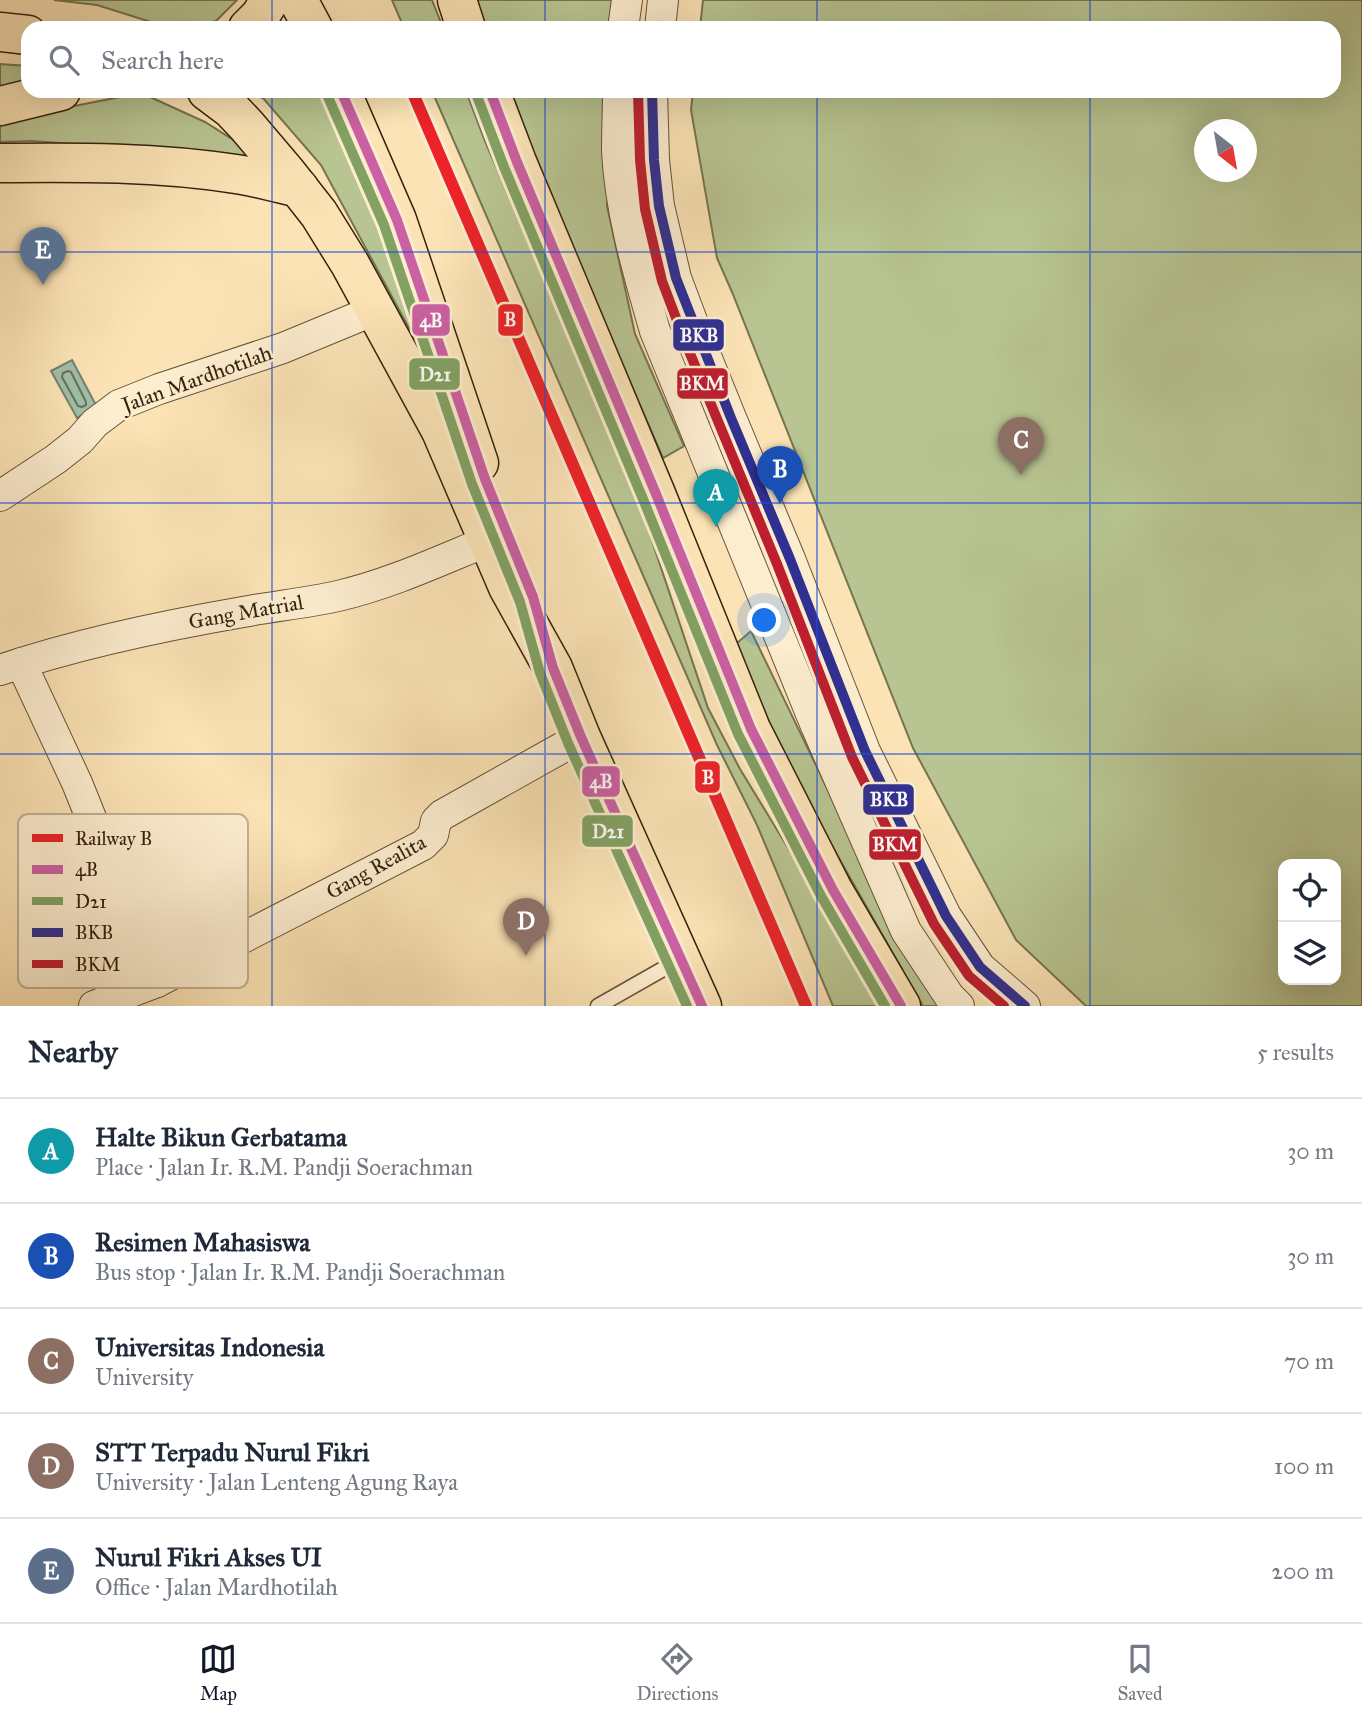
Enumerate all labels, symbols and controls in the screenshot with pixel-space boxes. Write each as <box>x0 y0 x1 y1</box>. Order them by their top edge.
search box <box>21 21 1341 98</box>
icon: search <box>45 41 83 79</box>
text: Search here <box>101 44 224 76</box>
north arrow <box>1194 119 1257 182</box>
pin: E <box>20 227 66 285</box>
line badge: 4B <box>411 303 451 337</box>
line badge: B <box>497 303 524 337</box>
text: B <box>504 308 516 331</box>
text: 4B <box>419 309 443 333</box>
line badge: BKB <box>672 318 725 352</box>
text: BKB <box>680 324 718 347</box>
street label: Jalan Mardhotilah <box>116 340 276 419</box>
line badge: D21 <box>408 357 461 391</box>
text: D21 <box>419 363 451 386</box>
line badge: BKM <box>676 367 729 400</box>
text: BKM <box>679 372 725 395</box>
pin: C <box>998 417 1044 475</box>
pin: B <box>757 446 803 504</box>
pin: A <box>693 469 739 527</box>
street label: Gang Matrial <box>187 589 306 635</box>
your location <box>747 603 781 637</box>
line badge: B <box>694 760 721 794</box>
line badge: 4B <box>581 765 621 798</box>
text: B <box>702 766 714 789</box>
text: 4B <box>589 770 613 794</box>
line badge: BKB <box>862 783 915 816</box>
text: BKB <box>870 788 908 811</box>
legend <box>18 814 248 988</box>
line badge: D21 <box>581 814 634 848</box>
text: D21 <box>592 820 624 843</box>
text: Railway B <box>75 827 152 850</box>
line badge: BKM <box>868 828 922 861</box>
street label: Gang Realita <box>322 829 430 905</box>
text: BKM <box>872 833 918 856</box>
text: 4B <box>75 858 98 881</box>
map controls <box>1278 859 1341 985</box>
button: locate <box>1278 859 1341 922</box>
text: D21 <box>75 890 107 913</box>
pin: D <box>503 898 549 956</box>
text: BKB <box>75 921 113 944</box>
button: layers <box>1278 922 1341 985</box>
text: BKM <box>75 953 120 976</box>
text: Nearby <box>28 1034 118 1070</box>
text: 5 results <box>1257 1038 1334 1066</box>
text: Halte Bikun Gerbatama <box>95 1121 347 1153</box>
text: A <box>43 1137 59 1165</box>
text: 30 m <box>1287 1137 1334 1165</box>
text: Place · Jalan Ir. R.M. Pandji Soerachman <box>95 1153 473 1181</box>
text: Resimen Mahasiswa <box>95 1226 310 1258</box>
text: B <box>43 1242 59 1270</box>
text: 30 m <box>1287 1242 1334 1270</box>
text: Bus stop · Jalan Ir. R.M. Pandji Soerachman <box>95 1258 505 1286</box>
text: Universitas Indonesia <box>95 1331 324 1363</box>
text: C <box>43 1347 59 1375</box>
text: 70 m <box>1284 1347 1334 1375</box>
text: University <box>95 1363 194 1391</box>
text: STT Terpadu Nurul Fikri <box>95 1436 369 1468</box>
text: D <box>42 1452 60 1480</box>
text: 100 m <box>1274 1452 1334 1480</box>
text: University · Jalan Lenteng Agung Raya <box>95 1468 458 1496</box>
text: Nurul Fikri Akses UI <box>95 1541 322 1573</box>
text: E <box>43 1557 59 1585</box>
text: 200 m <box>1272 1557 1334 1585</box>
text: Office · Jalan Mardhotilah <box>95 1573 338 1601</box>
tab: Map <box>199 1640 237 1705</box>
tab: Directions <box>636 1640 718 1705</box>
tab: Saved <box>1117 1640 1163 1705</box>

